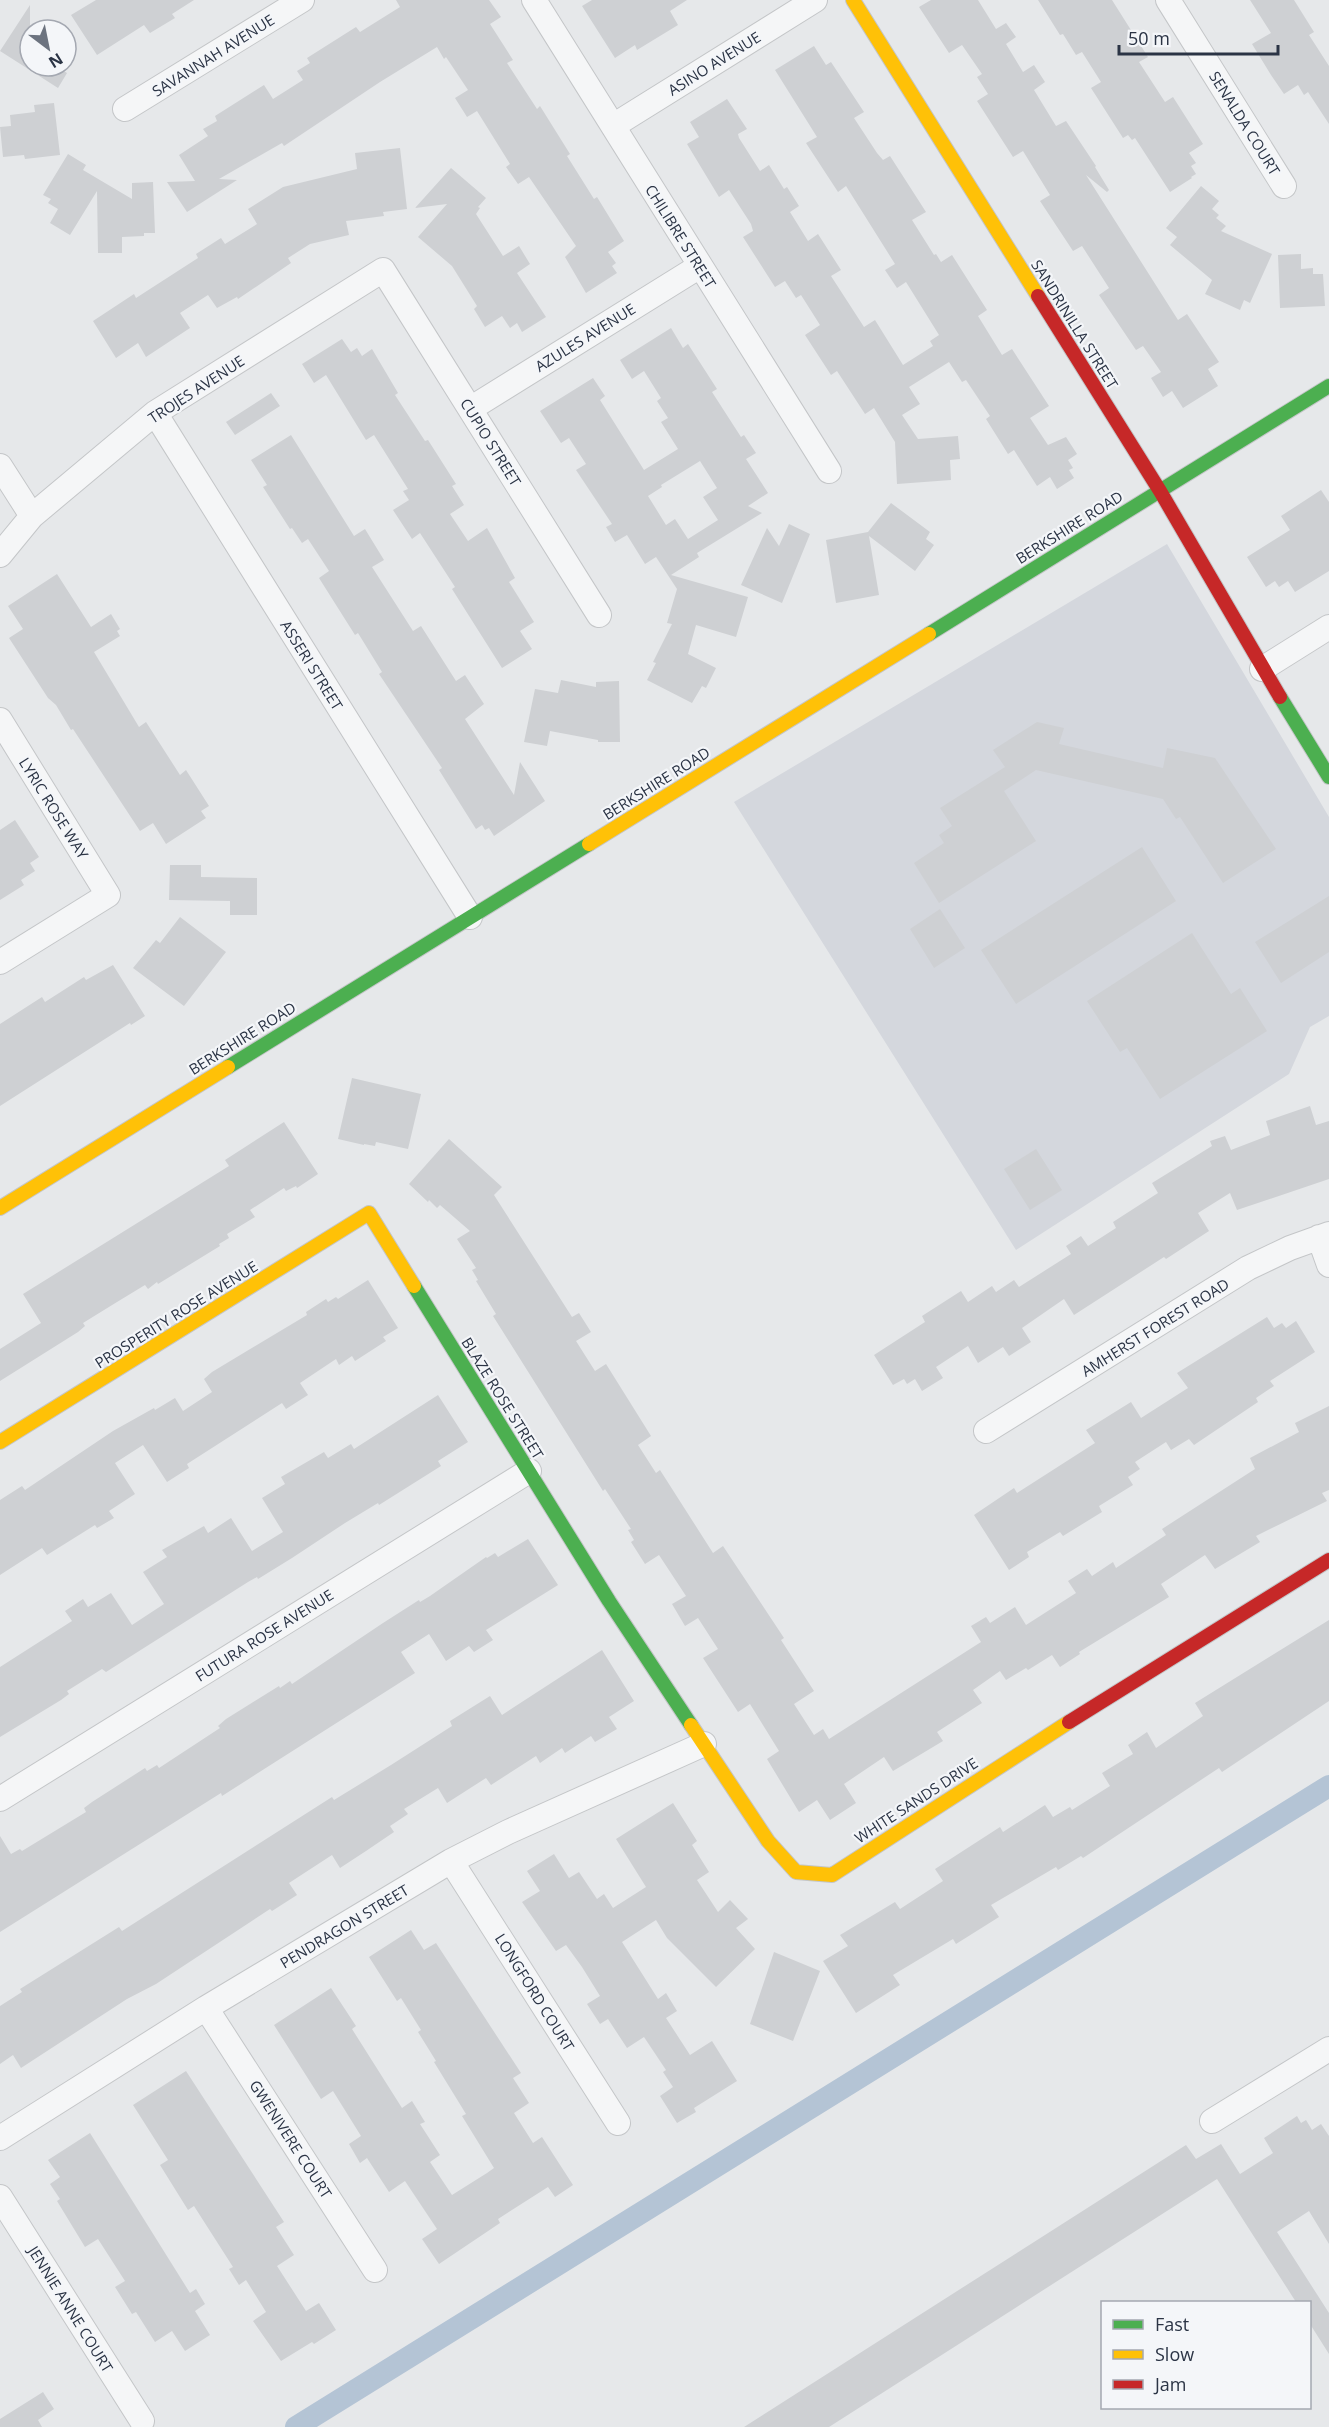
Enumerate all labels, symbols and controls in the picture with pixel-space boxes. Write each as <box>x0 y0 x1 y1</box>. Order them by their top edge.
street label: SAVANNAH AVENUE <box>148 9 278 101</box>
north arrow <box>18 18 78 78</box>
scale bar <box>1119 18 1278 56</box>
street label: ASINO AVENUE <box>664 26 764 100</box>
text: 50 m <box>1128 26 1170 50</box>
text: N <box>45 48 67 73</box>
street label: SENALDA COURT <box>1205 67 1285 179</box>
street label: CHILIBRE STREET <box>641 180 721 292</box>
street label: SANDRINILLA STREET <box>1027 256 1123 393</box>
street label: AZULES AVENUE <box>531 298 639 376</box>
street label: TROJES AVENUE <box>144 350 248 428</box>
street label: CUPIO STREET <box>456 394 526 490</box>
street label: BERKSHIRE ROAD <box>1012 486 1126 568</box>
street label: ASSERI STREET <box>276 616 348 714</box>
street label: BERKSHIRE ROAD <box>599 742 713 824</box>
street label: LYRIC ROSE WAY <box>15 753 94 863</box>
street label: BERKSHIRE ROAD <box>185 997 299 1079</box>
street label: PROSPERITY ROSE AVENUE <box>91 1256 261 1372</box>
street label: AMHERST FOREST ROAD <box>1077 1273 1233 1381</box>
street label: BLAZE ROSE STREET <box>457 1333 549 1463</box>
street label: FUTURA ROSE AVENUE <box>191 1584 337 1686</box>
street label: WHITE SANDS DRIVE <box>850 1753 982 1847</box>
street label: PENDRAGON STREET <box>276 1879 413 1972</box>
street label: LONGFORD COURT <box>491 1930 580 2055</box>
street label: GWENIVERE COURT <box>245 2076 337 2202</box>
street label: JENNIE ANNE COURT <box>23 2240 118 2377</box>
legend <box>1101 2301 1311 2409</box>
text: Fast <box>1155 2312 1189 2336</box>
text: Slow <box>1155 2342 1194 2366</box>
text: Jam <box>1153 2372 1187 2396</box>

